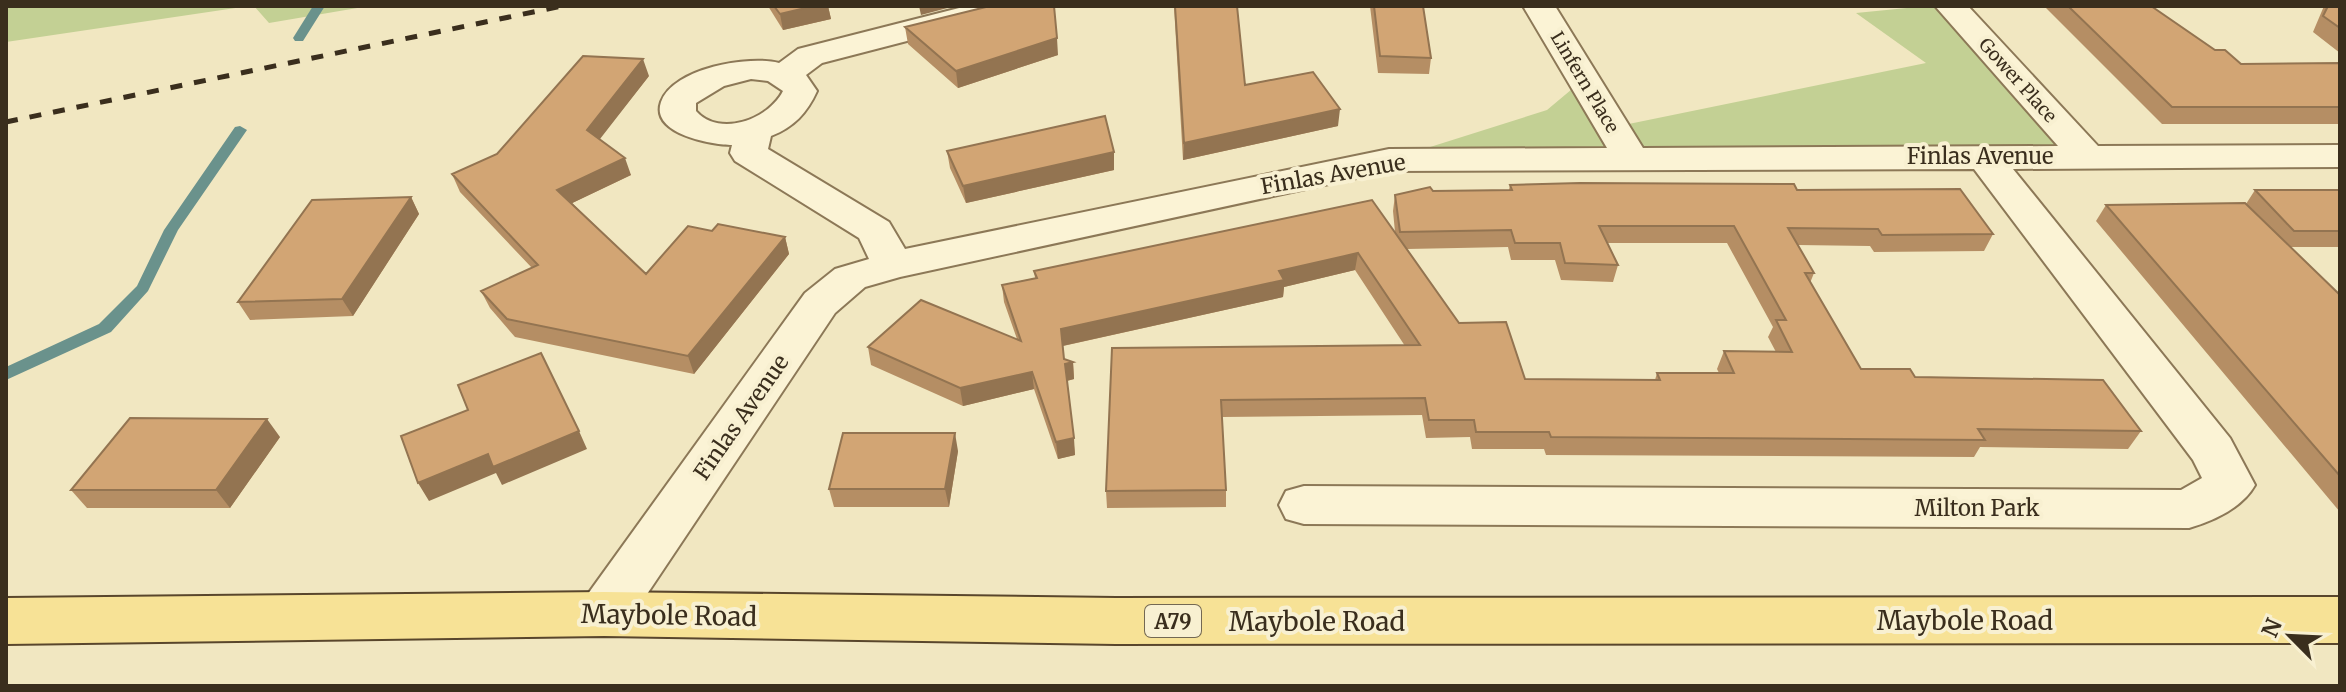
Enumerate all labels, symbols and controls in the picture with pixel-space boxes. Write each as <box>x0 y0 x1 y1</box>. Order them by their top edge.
street label: Linfern Place <box>1546 27 1624 137</box>
street label: Gower Place <box>1974 33 2062 127</box>
street label: Finlas Avenue <box>1907 142 2053 170</box>
street label: Finlas Avenue <box>1258 147 1408 201</box>
street label: Finlas Avenue <box>687 349 795 485</box>
street label: Milton Park <box>1914 494 2040 522</box>
north arrow <box>2250 596 2330 676</box>
street label: Maybole Road <box>581 597 758 633</box>
street label: Maybole Road <box>1877 604 2053 637</box>
road number: A79 <box>1145 605 1201 637</box>
street label: Maybole Road <box>1229 605 1405 638</box>
text: N <box>2255 614 2288 642</box>

